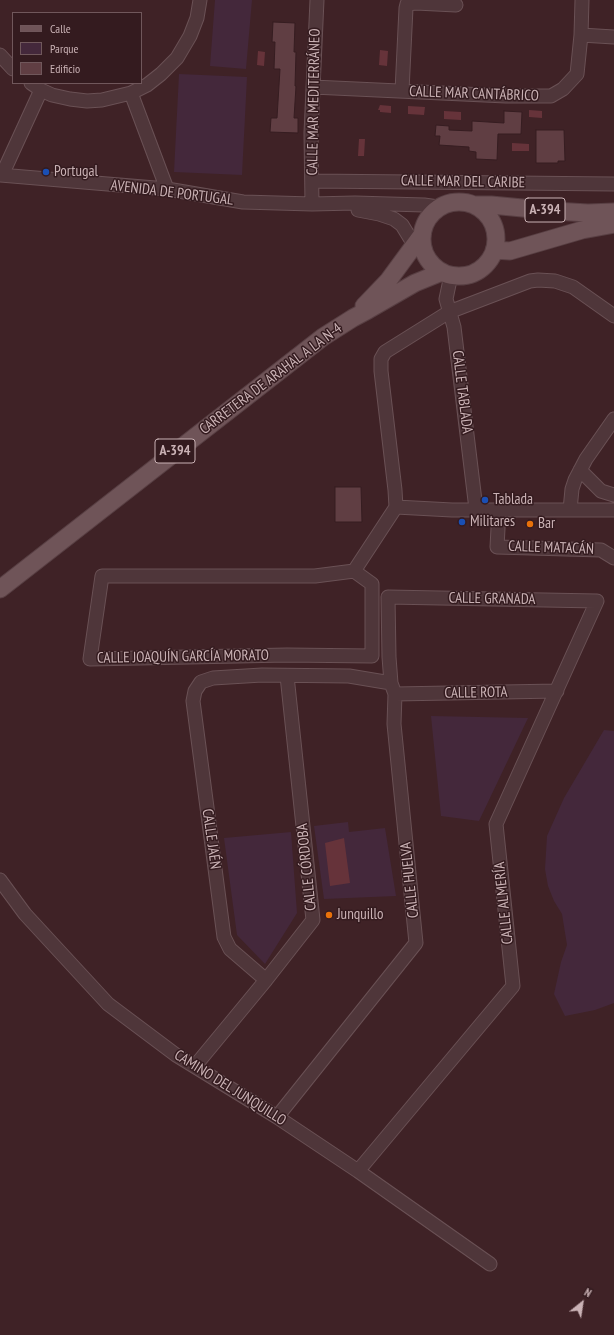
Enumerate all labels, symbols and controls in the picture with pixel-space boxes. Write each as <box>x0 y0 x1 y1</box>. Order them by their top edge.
legend <box>12 12 142 84</box>
text: Calle <box>50 21 71 36</box>
street label: CALLE MAR MEDITERRÁNEO <box>304 28 324 176</box>
text: Parque <box>50 41 79 56</box>
text: Edificio <box>50 61 80 76</box>
street label: CALLE MAR CANTÁBRICO <box>409 83 539 105</box>
place label: Portugal <box>54 163 98 181</box>
marker: Portugal <box>41 167 51 177</box>
street label: CALLE MAR DEL CARIBE <box>401 172 525 192</box>
street label: AVENIDA DE PORTUGAL <box>110 177 234 209</box>
road number: A-394 <box>525 198 565 222</box>
street label: CARRETERA DE ARAHAL A LA N-4 <box>196 320 346 438</box>
street label: CALLE TABLADA <box>448 349 476 435</box>
road number: A-394 <box>155 439 195 463</box>
place label: Tablada <box>493 491 533 509</box>
marker: Tablada <box>480 495 490 505</box>
place label: Militares <box>470 513 515 531</box>
place label: Bar <box>538 515 555 533</box>
marker: Militares <box>457 517 467 527</box>
marker: Bar <box>525 519 535 529</box>
street label: CALLE MATACÁN <box>508 538 594 558</box>
street label: CALLE GRANADA <box>448 589 536 609</box>
street label: CALLE JOAQUÍN GARCÍA MORATO <box>97 647 269 667</box>
street label: CALLE ROTA <box>444 683 508 703</box>
street label: CALLE JAÉN <box>198 808 224 870</box>
street label: CALLE CÓRDOBA <box>293 822 321 912</box>
street label: CALLE HUELVA <box>397 841 423 919</box>
street label: CALLE ALMERÍA <box>491 861 517 945</box>
place label: Junquillo <box>337 906 383 924</box>
marker: Junquillo <box>324 910 334 920</box>
street label: CAMINO DEL JUNQUILLO <box>171 1046 289 1130</box>
north arrow <box>562 1283 602 1323</box>
text: N <box>582 1285 594 1300</box>

